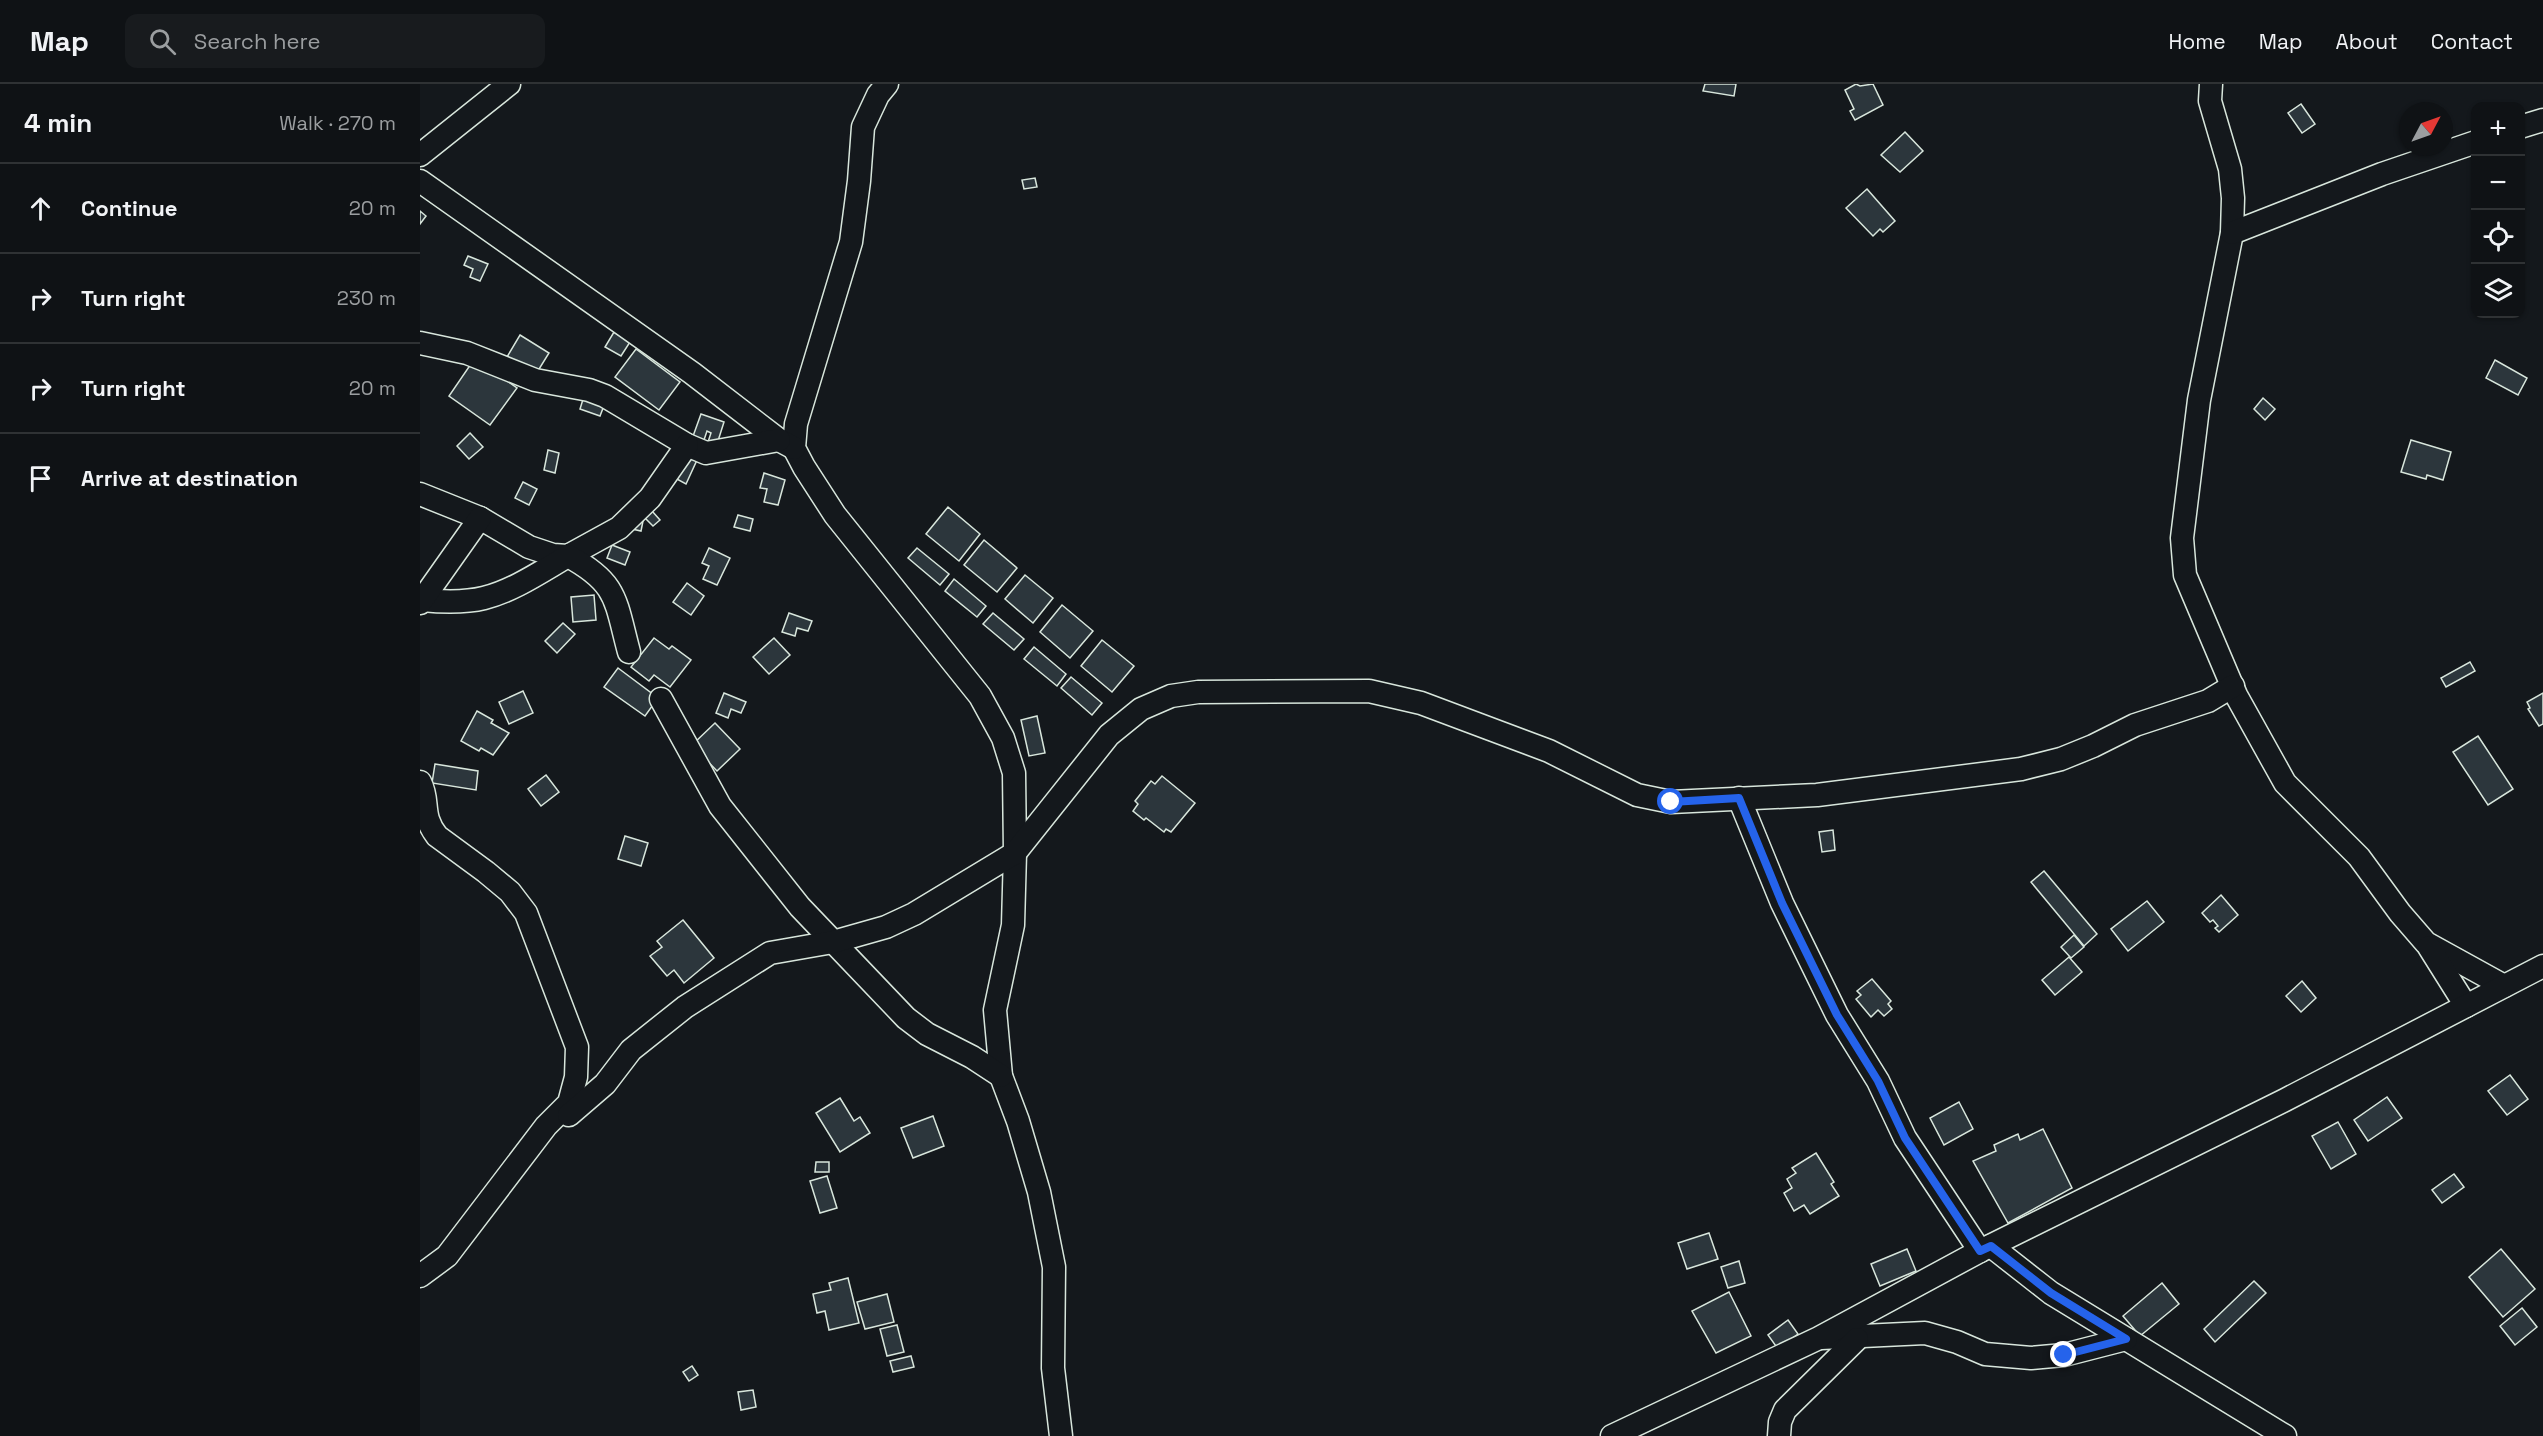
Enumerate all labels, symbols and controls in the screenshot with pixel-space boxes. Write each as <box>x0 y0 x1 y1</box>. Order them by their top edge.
search box <box>125 14 545 68</box>
text: Map <box>30 23 89 59</box>
icon: search <box>146 25 179 58</box>
text: Search here <box>194 27 321 55</box>
text: Home <box>2168 28 2226 55</box>
text: Map <box>2259 28 2303 55</box>
text: About <box>2336 28 2398 55</box>
text: Contact <box>2431 28 2513 55</box>
north arrow <box>2399 102 2453 156</box>
map controls <box>2471 102 2525 318</box>
button: + <box>2471 102 2525 156</box>
text: 4 min <box>24 106 92 140</box>
text: Walk · 270 m <box>279 110 396 136</box>
button: − <box>2471 156 2525 210</box>
icon: ahead <box>24 192 57 225</box>
text: Continue <box>81 194 177 222</box>
text: 20 m <box>349 195 396 221</box>
button: locate <box>2471 210 2525 264</box>
button: layers <box>2471 264 2525 318</box>
icon: right <box>24 282 57 315</box>
text: Turn right <box>81 284 186 312</box>
text: 230 m <box>337 285 396 311</box>
icon: right <box>24 372 57 405</box>
text: Turn right <box>81 374 186 402</box>
text: 20 m <box>349 375 396 401</box>
icon: arrive <box>24 462 57 495</box>
text: Arrive at destination <box>81 464 298 492</box>
route start <box>1657 788 1683 814</box>
route end <box>2050 1341 2076 1367</box>

